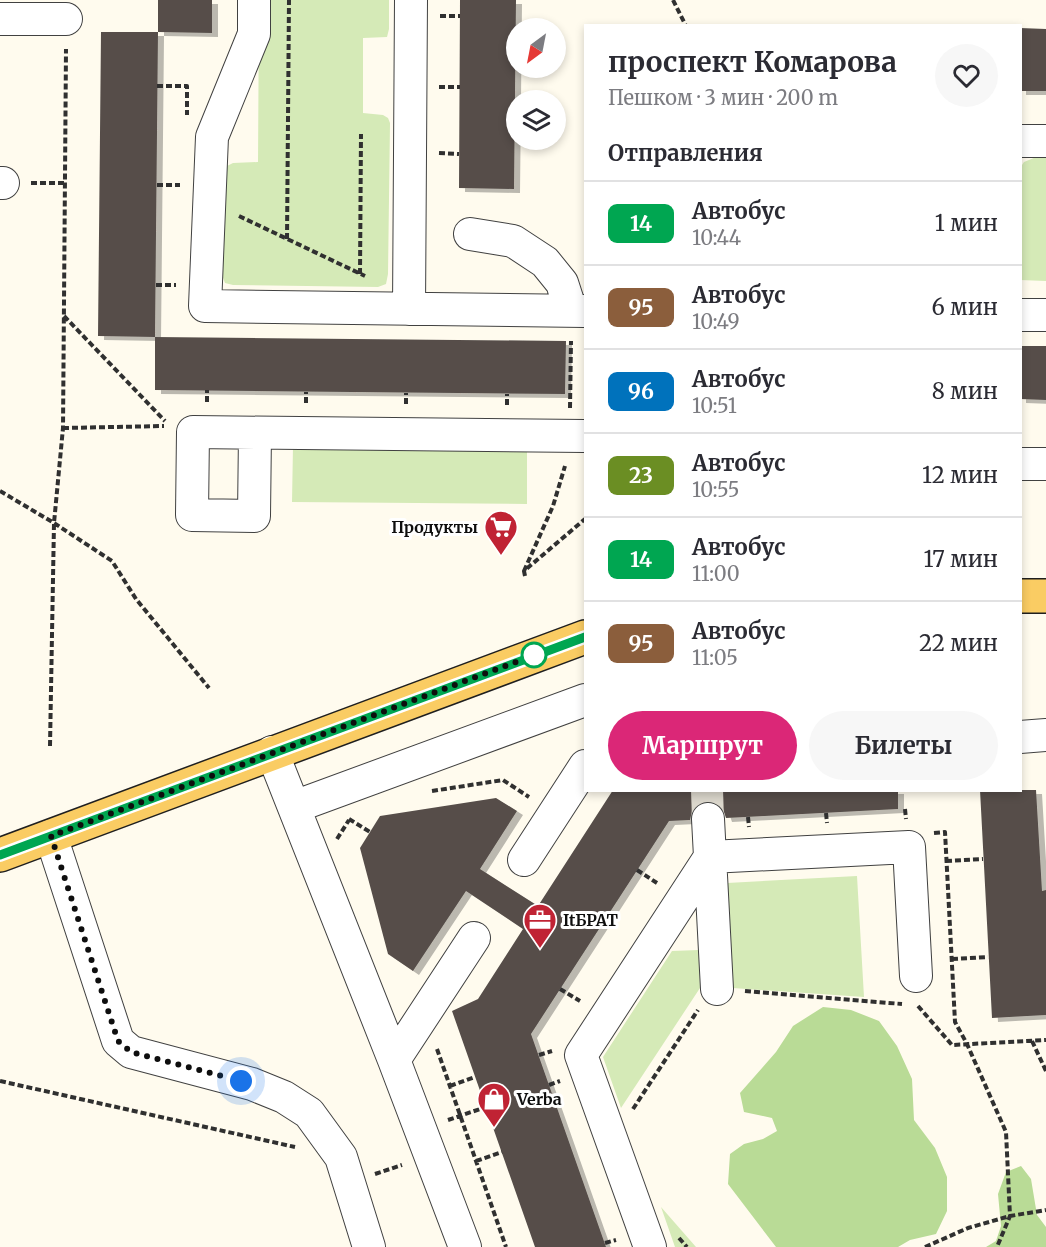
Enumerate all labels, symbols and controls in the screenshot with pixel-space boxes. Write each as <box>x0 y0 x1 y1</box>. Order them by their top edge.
north arrow <box>506 18 566 78</box>
map controls <box>506 18 566 150</box>
text: проспект Комарова <box>608 44 897 80</box>
button: heart <box>935 44 998 107</box>
text: Пешком · 3 мин · 200 m <box>608 85 838 110</box>
button: layers <box>506 90 566 150</box>
text: Отправления <box>608 139 763 167</box>
text: Автобус <box>692 197 785 225</box>
text: 1 мин <box>935 209 998 237</box>
text: 14 <box>630 210 652 237</box>
text: 10:44 <box>692 225 741 250</box>
text: Автобус <box>692 281 785 309</box>
text: 6 мин <box>931 293 998 321</box>
text: 95 <box>629 294 653 321</box>
text: 10:49 <box>692 309 740 334</box>
text: Автобус <box>692 365 785 393</box>
text: 8 мин <box>932 377 998 405</box>
text: 96 <box>628 378 654 405</box>
text: 10:51 <box>692 393 737 418</box>
text: Автобус <box>692 449 785 477</box>
text: 12 мин <box>922 461 998 489</box>
text: 23 <box>629 462 653 489</box>
text: 10:55 <box>692 477 739 502</box>
supermarket icon: Продукты <box>483 509 519 556</box>
place label: Продукты <box>391 517 478 537</box>
text: Автобус <box>692 533 785 561</box>
text: 17 мин <box>924 545 998 573</box>
text: 14 <box>630 546 652 573</box>
text: 11:00 <box>692 561 740 586</box>
text: Автобус <box>692 617 785 645</box>
text: 22 мин <box>919 629 998 657</box>
text: 95 <box>629 630 653 657</box>
unlabelled marker <box>521 642 547 668</box>
text: 11:05 <box>692 645 738 670</box>
button: Маршрут <box>608 711 797 780</box>
button: Билеты <box>809 711 998 780</box>
office icon: ItБРАТ <box>522 902 558 949</box>
place label: ItБРАТ <box>563 910 618 930</box>
your location <box>226 1066 256 1096</box>
shop icon: Verba <box>476 1081 512 1128</box>
place label: Verba <box>516 1089 562 1109</box>

